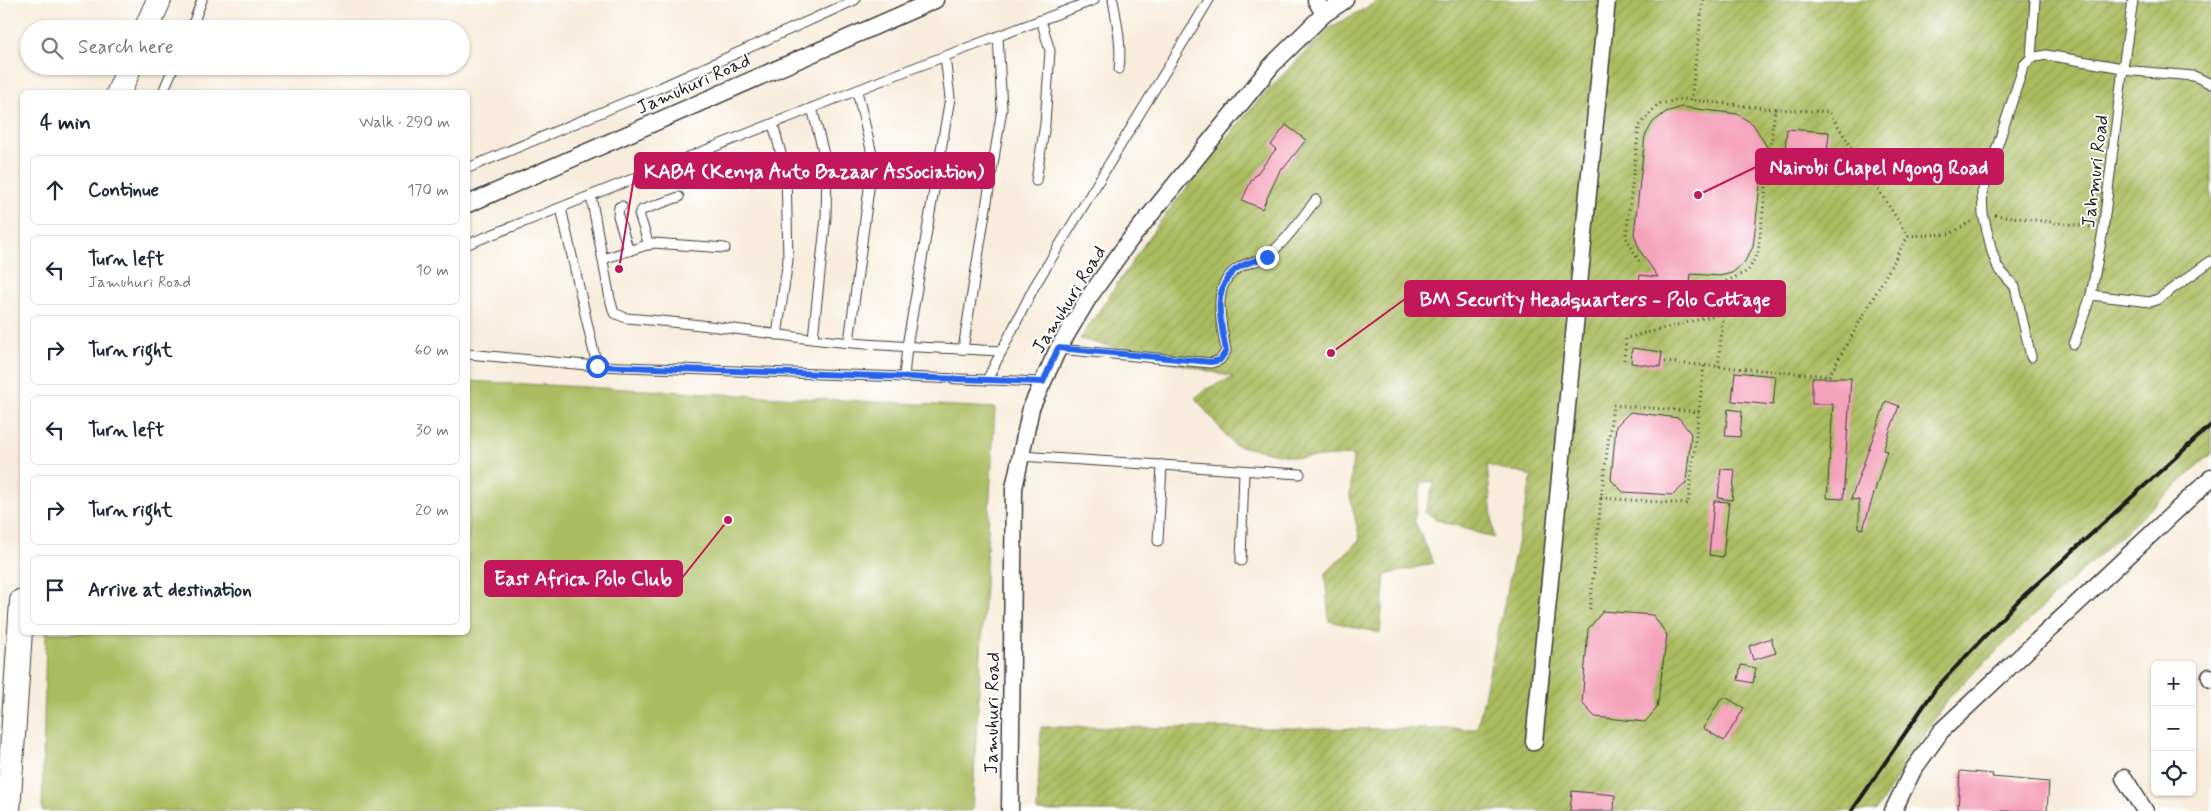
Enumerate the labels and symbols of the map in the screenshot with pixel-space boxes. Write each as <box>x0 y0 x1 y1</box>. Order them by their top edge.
street label: Jamuhuri Road <box>633 48 754 121</box>
street label: Jahmuri Road <box>2076 113 2115 229</box>
callout: Nairobi Chapel Ngong Road <box>1756 149 2003 184</box>
callout: KABA (Kenya Auto Bazaar Association) <box>635 153 994 188</box>
text: Nairobi Chapel Ngong Road <box>1770 155 1988 184</box>
text: KABA (Kenya Auto Bazaar Association) <box>644 159 985 186</box>
street label: Jamuhuri Road <box>1026 241 1112 358</box>
route end <box>1256 246 1279 269</box>
callout: BM Security Headquarters - Polo Cottage <box>1405 281 1785 316</box>
text: BM Security Headquarters - Polo Cottage <box>1420 287 1770 314</box>
route start <box>586 355 609 378</box>
callout: East Africa Polo Club <box>485 561 682 596</box>
text: East Africa Polo Club <box>494 566 672 593</box>
street label: Jamuhuri Road <box>979 652 1006 774</box>

